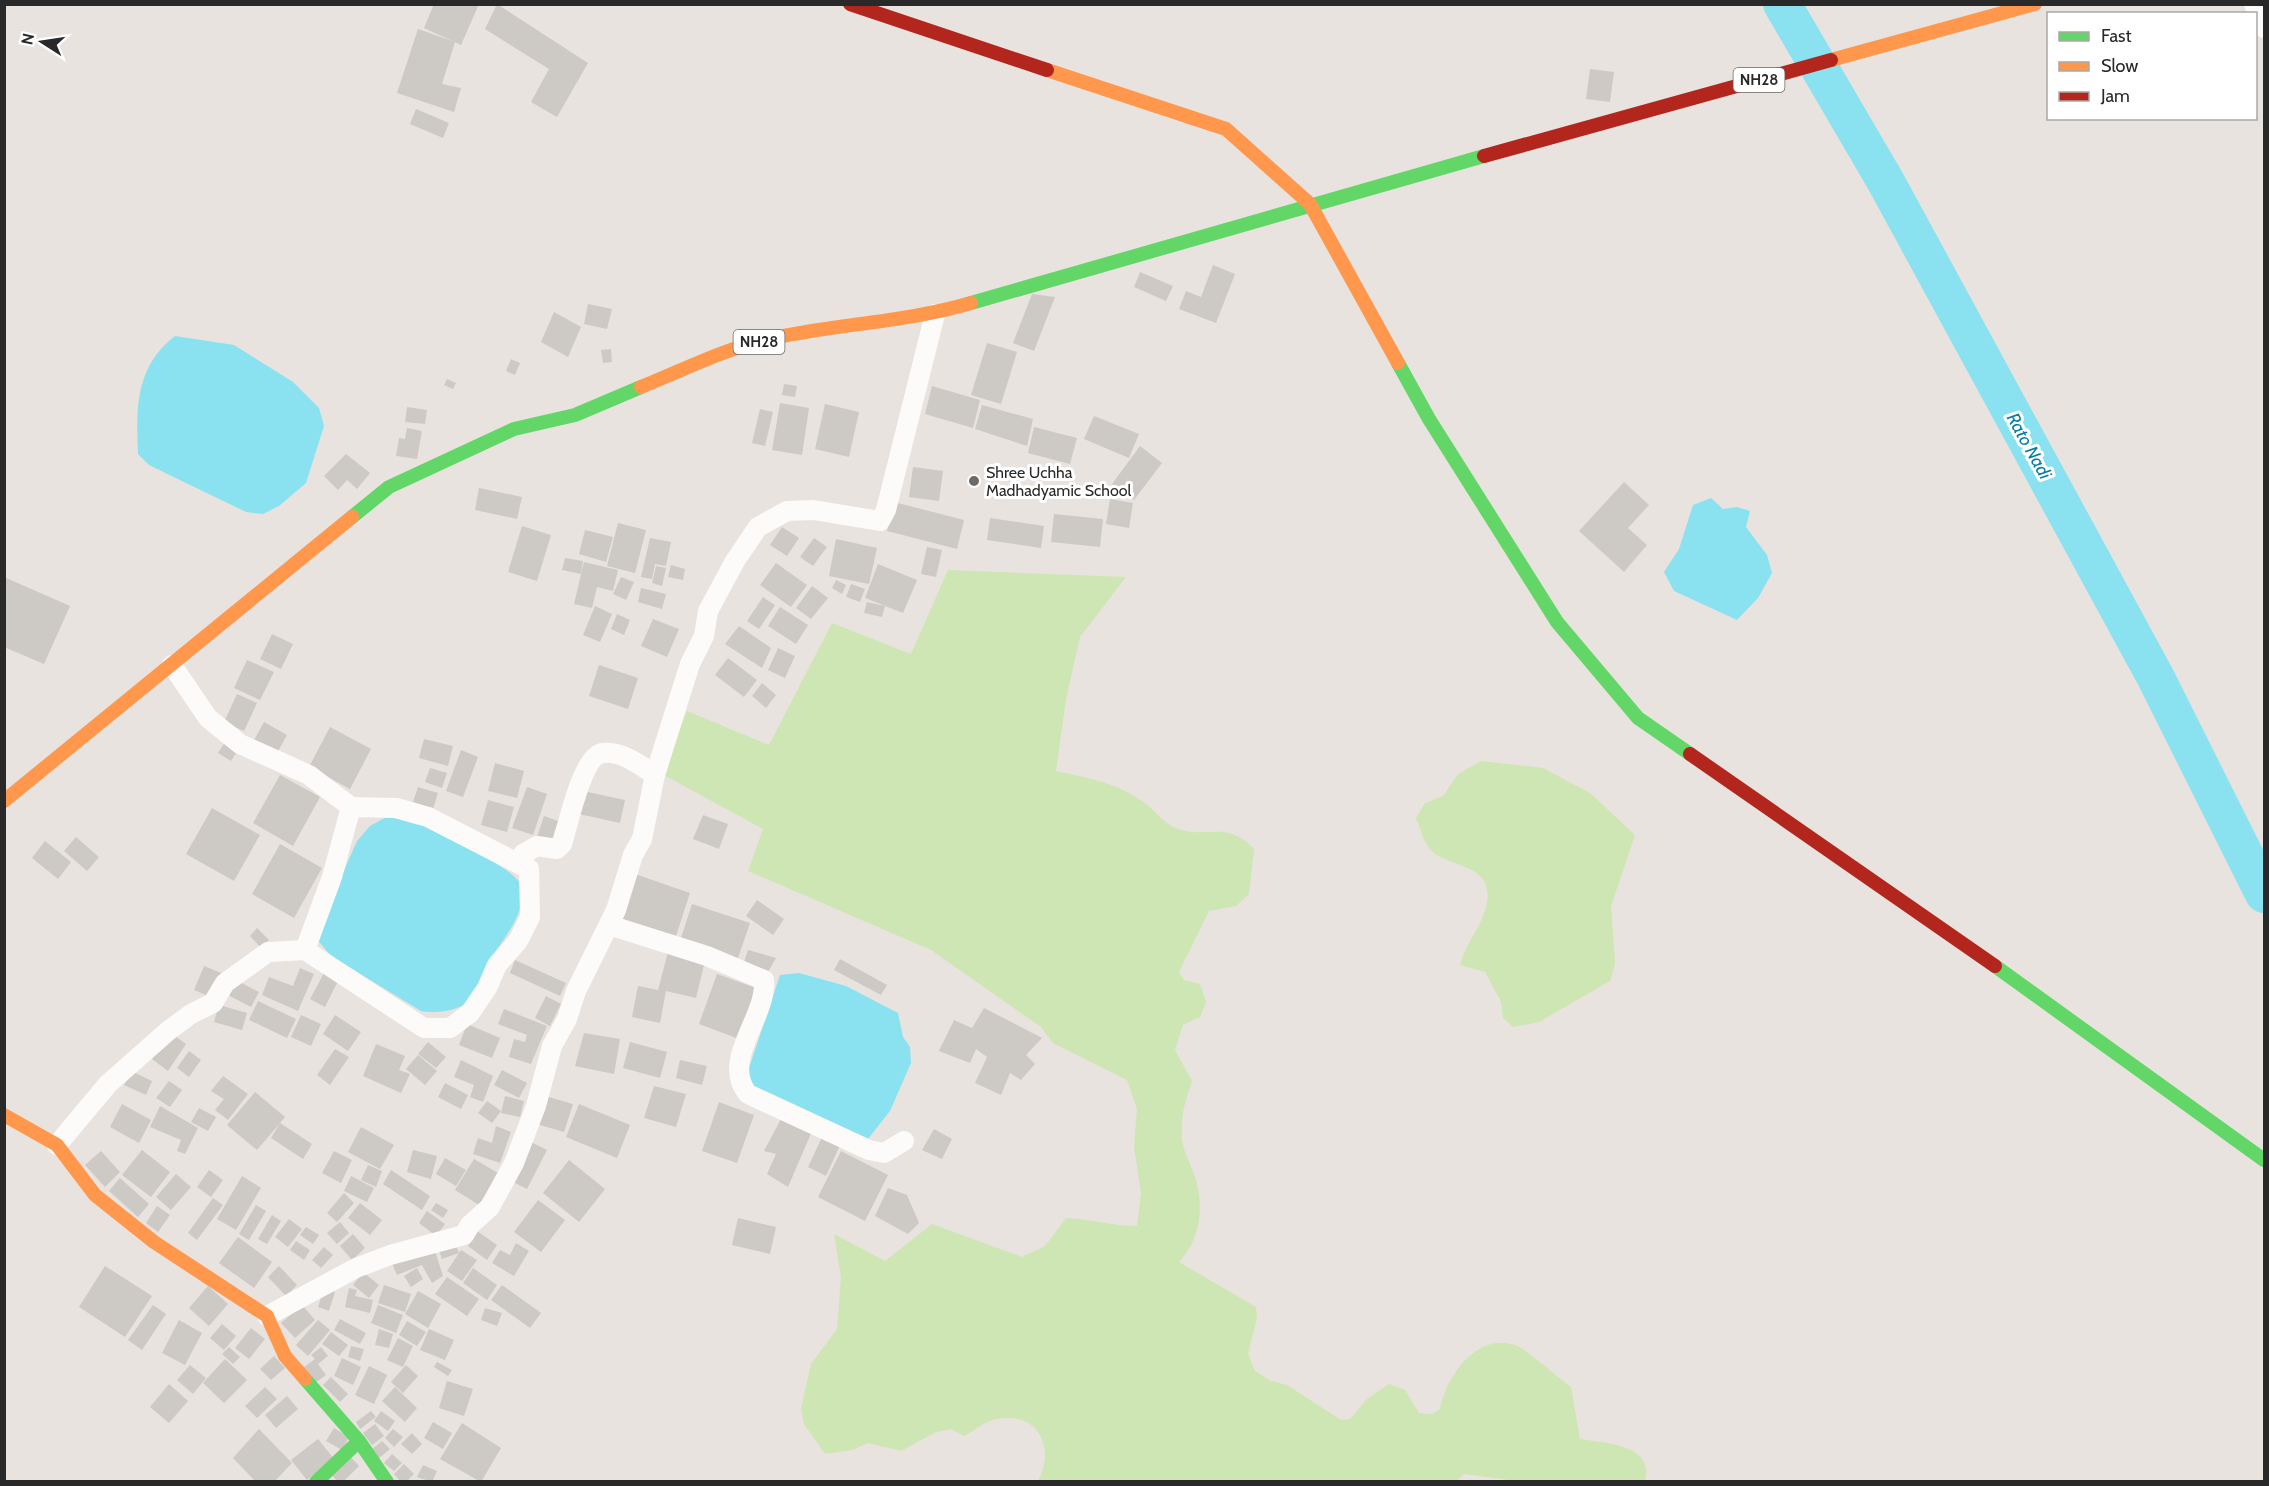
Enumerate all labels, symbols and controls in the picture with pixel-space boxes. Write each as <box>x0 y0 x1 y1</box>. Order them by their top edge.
north arrow <box>12 12 72 72</box>
legend <box>2047 12 2257 120</box>
text: Fast <box>2101 25 2132 47</box>
text: N <box>17 31 38 46</box>
text: Slow <box>2101 55 2138 77</box>
road number: NH28 <box>1734 68 1784 92</box>
text: Jam <box>2100 85 2130 107</box>
road number: NH28 <box>734 330 784 354</box>
water label: Rato Nadi <box>2002 409 2057 484</box>
place label: Shree Uchha Madhadyamic School <box>986 463 1132 500</box>
marker: Shree Uchha Madhadyamic School <box>967 474 981 488</box>

